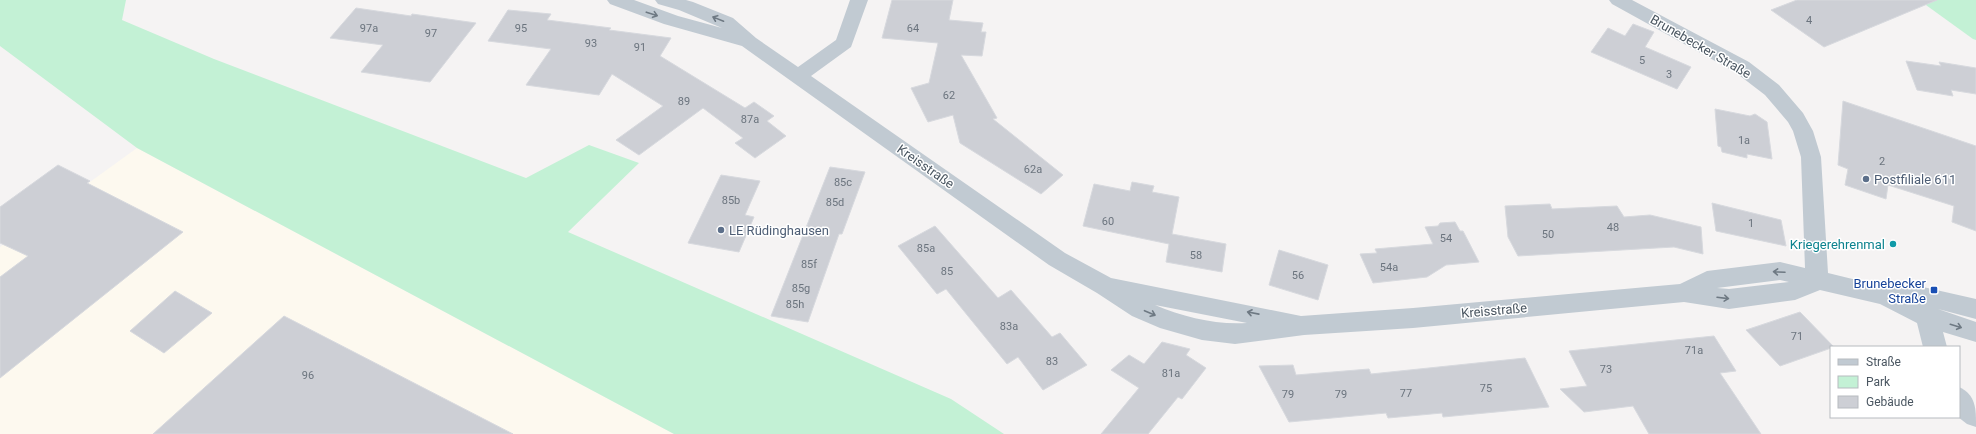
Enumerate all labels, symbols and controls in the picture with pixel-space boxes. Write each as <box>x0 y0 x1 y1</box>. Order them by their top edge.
one-way arrow <box>646 11 659 18</box>
street label: Brunebecker Straße <box>1648 12 1754 81</box>
house number: 4 <box>1806 14 1812 27</box>
one-way arrow <box>712 15 724 22</box>
house number: 97a <box>360 22 378 35</box>
house number: 95 <box>515 22 527 35</box>
house number: 64 <box>907 22 919 35</box>
house number: 97 <box>425 27 437 40</box>
house number: 93 <box>585 37 597 50</box>
house number: 91 <box>634 41 646 54</box>
house number: 5 <box>1639 54 1645 67</box>
house number: 3 <box>1666 68 1672 81</box>
house number: 62 <box>943 89 955 102</box>
house number: 89 <box>678 95 690 108</box>
house number: 87a <box>741 113 759 126</box>
house number: 1a <box>1738 134 1750 147</box>
street label: Kreisstraße <box>894 141 957 192</box>
house number: 2 <box>1879 155 1885 168</box>
house number: 62a <box>1024 163 1042 176</box>
place label: Postfiliale 611 <box>1874 172 1956 187</box>
marker: Postfiliale 611 <box>1861 174 1871 184</box>
house number: 85c <box>834 176 852 189</box>
house number: 85b <box>722 194 740 207</box>
house number: 85d <box>826 196 844 209</box>
house number: 60 <box>1102 215 1114 228</box>
house number: 1 <box>1748 217 1754 230</box>
house number: 48 <box>1607 221 1619 234</box>
place label: LE Rüdinghausen <box>729 223 829 238</box>
marker: LE Rüdinghausen <box>716 225 726 235</box>
house number: 50 <box>1542 228 1554 241</box>
house number: 54 <box>1440 232 1452 245</box>
place label: Kriegerehrenmal <box>1790 237 1885 252</box>
marker: Kriegerehrenmal <box>1888 239 1898 249</box>
house number: 85a <box>917 242 935 255</box>
house number: 58 <box>1190 249 1202 262</box>
house number: 85f <box>801 258 817 271</box>
house number: 54a <box>1380 261 1398 274</box>
house number: 85 <box>941 265 953 278</box>
house number: 56 <box>1292 269 1304 282</box>
one-way arrow <box>1773 269 1786 276</box>
place label: Brunebecker Straße <box>1853 276 1927 306</box>
house number: 85g <box>792 282 810 295</box>
marker: Brunebecker Straße <box>1929 285 1939 295</box>
one-way arrow <box>1716 295 1729 302</box>
house number: 85h <box>786 298 804 311</box>
street label: Kreisstraße <box>1461 300 1528 321</box>
one-way arrow <box>1246 309 1259 317</box>
one-way arrow <box>1144 310 1156 317</box>
house number: 83a <box>1000 320 1018 333</box>
one-way arrow <box>1949 323 1962 330</box>
house number: 71 <box>1791 330 1803 343</box>
house number: 71a <box>1685 344 1703 357</box>
legend <box>1830 346 1960 418</box>
house number: 83 <box>1046 355 1058 368</box>
text: Straße <box>1866 355 1901 369</box>
house number: 73 <box>1600 363 1612 376</box>
house number: 81a <box>1162 367 1180 380</box>
house number: 96 <box>302 369 314 382</box>
text: Park <box>1866 375 1891 389</box>
house number: 75 <box>1480 382 1492 395</box>
house number: 77 <box>1400 387 1412 400</box>
house number: 79 <box>1282 388 1294 401</box>
house number: 79 <box>1335 388 1347 401</box>
text: Gebäude <box>1866 395 1914 409</box>

